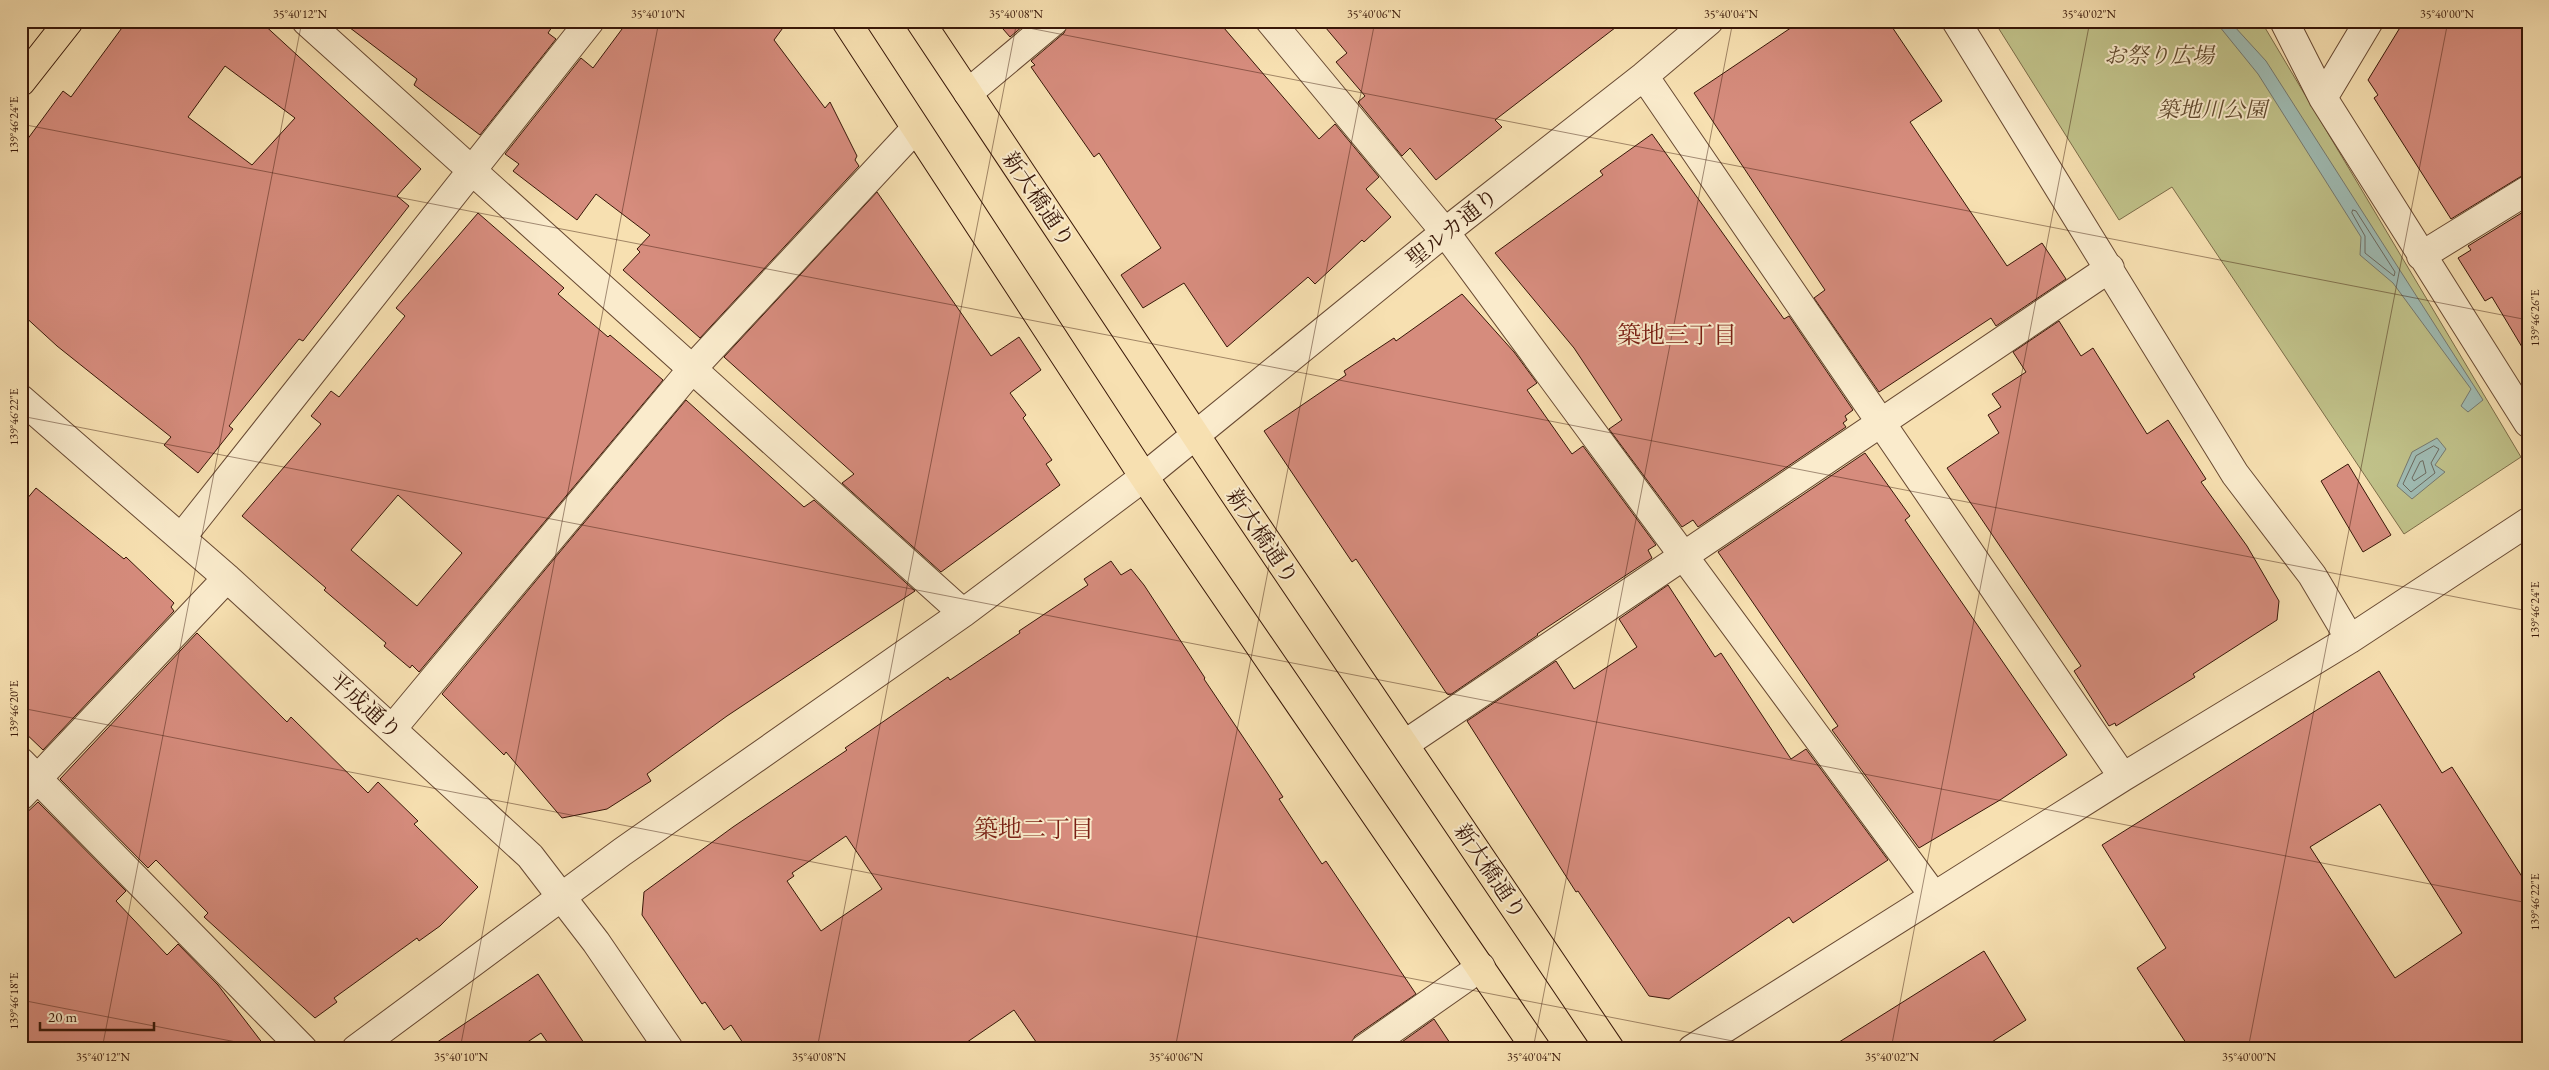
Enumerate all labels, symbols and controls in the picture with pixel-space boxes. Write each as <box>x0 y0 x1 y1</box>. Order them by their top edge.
text: 35°40'12"N <box>273 6 327 22</box>
text: 35°40'10"N <box>631 6 685 22</box>
text: 35°40'08"N <box>989 6 1043 22</box>
text: 35°40'06"N <box>1347 6 1401 22</box>
text: 35°40'04"N <box>1704 6 1758 22</box>
text: 35°40'02"N <box>2062 6 2116 22</box>
text: 35°40'00"N <box>2420 6 2474 22</box>
park label: お祭り広場 <box>2104 41 2216 70</box>
park label: 築地川公園 <box>2157 95 2270 124</box>
text: 139°46'24"E <box>6 96 22 153</box>
street label: 新大橋通り <box>996 146 1081 253</box>
street label: 聖ルカ通り <box>1400 182 1504 273</box>
text: 139°46'26"E <box>2527 289 2543 346</box>
district label: 築地三丁目 <box>1617 319 1737 350</box>
text: 139°46'22"E <box>6 388 22 445</box>
street label: 新大橋通り <box>1220 483 1305 590</box>
text: 139°46'24"E <box>2527 581 2543 638</box>
street label: 平成通り <box>323 665 408 746</box>
text: 139°46'20"E <box>6 680 22 737</box>
district label: 築地二丁目 <box>974 813 1094 844</box>
street label: 新大橋通り <box>1448 818 1533 925</box>
text: 139°46'22"E <box>2527 873 2543 930</box>
text: 139°46'18"E <box>6 972 22 1029</box>
scale bar <box>40 1000 154 1032</box>
text: 20 m <box>48 1007 77 1026</box>
text: 35°40'12"N <box>76 1049 130 1065</box>
text: 35°40'10"N <box>434 1049 488 1065</box>
text: 35°40'08"N <box>792 1049 846 1065</box>
text: 35°40'06"N <box>1149 1049 1203 1065</box>
text: 35°40'04"N <box>1507 1049 1561 1065</box>
text: 35°40'02"N <box>1865 1049 1919 1065</box>
text: 35°40'00"N <box>2222 1049 2276 1065</box>

